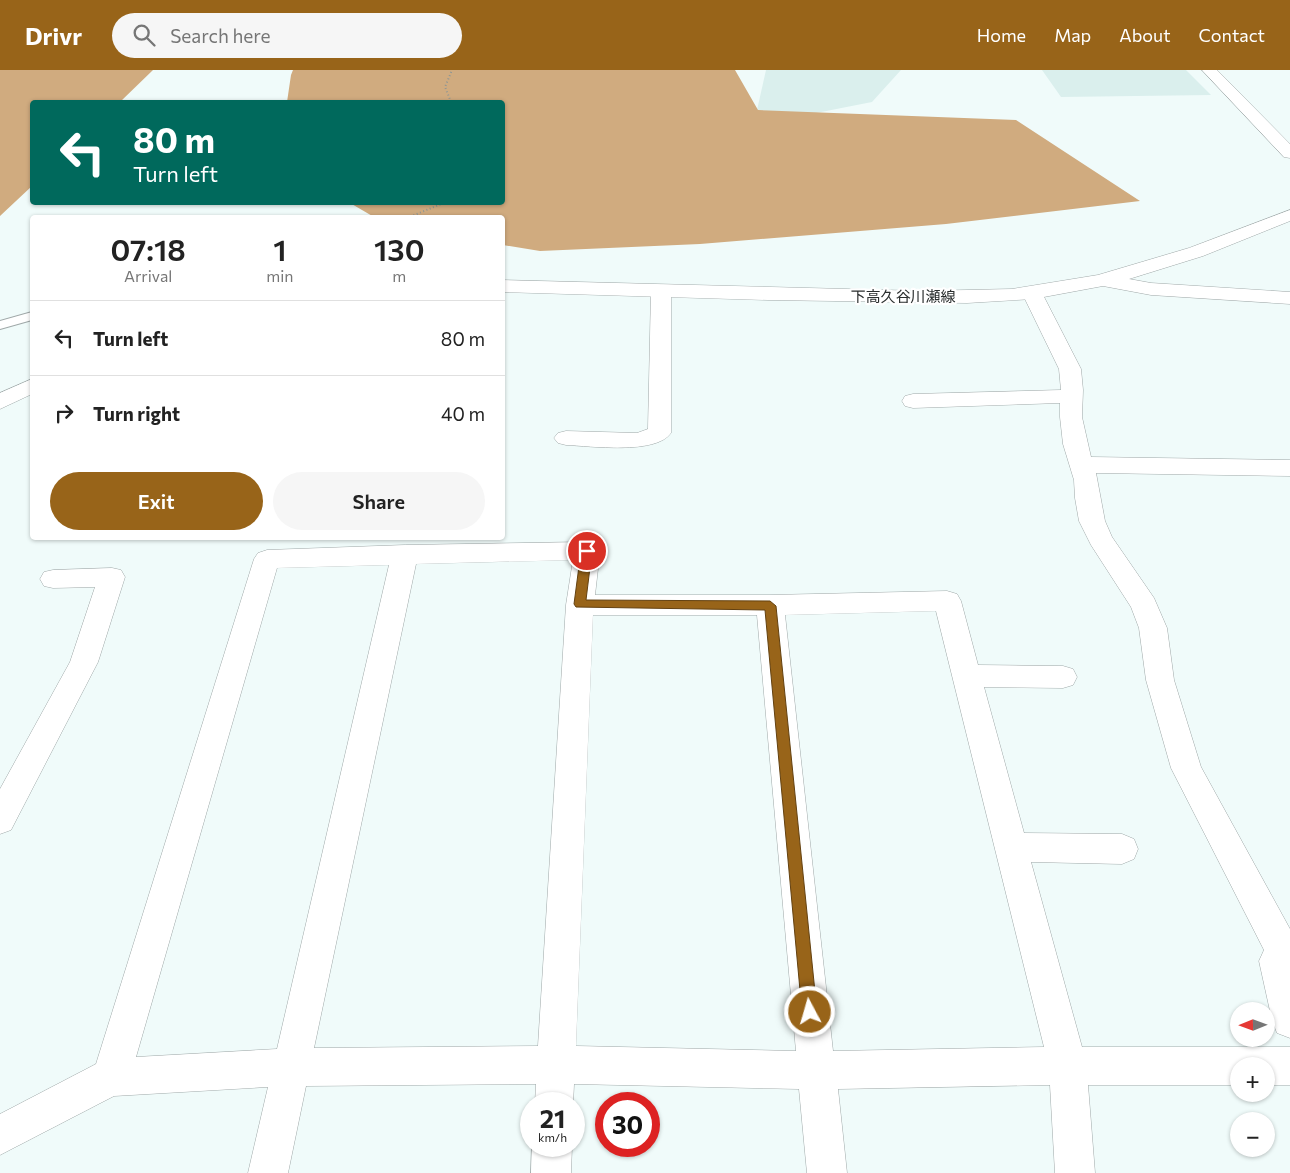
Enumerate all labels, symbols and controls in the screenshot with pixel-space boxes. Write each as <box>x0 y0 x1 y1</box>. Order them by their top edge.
search box <box>112 13 462 58</box>
text: Drivr <box>25 21 82 50</box>
icon: search <box>130 21 158 49</box>
text: Search here <box>170 24 271 47</box>
text: Home <box>977 24 1026 46</box>
text: Map <box>1054 24 1091 46</box>
text: About <box>1119 24 1171 46</box>
text: Contact <box>1199 24 1265 46</box>
text: 80 m <box>133 117 215 160</box>
icon: left <box>50 120 115 185</box>
text: Turn left <box>133 160 218 187</box>
text: 07:18 <box>110 230 186 267</box>
text: 1 <box>273 230 287 267</box>
text: 130 <box>374 230 425 267</box>
text: Arrival <box>124 266 172 285</box>
text: min <box>266 266 294 285</box>
text: m <box>392 266 406 285</box>
street label: 下高久谷川瀬線 <box>850 287 956 305</box>
icon: left <box>50 324 78 352</box>
text: Turn left <box>93 327 168 350</box>
text: 80 m <box>441 327 485 350</box>
icon: right <box>50 399 78 427</box>
text: Turn right <box>93 402 180 425</box>
text: 40 m <box>441 402 485 425</box>
button: Exit <box>50 472 263 530</box>
button: Share <box>273 472 485 530</box>
pin <box>566 530 608 572</box>
icon: arrive <box>573 537 601 565</box>
position arrow <box>783 985 835 1037</box>
north arrow <box>1230 1002 1275 1048</box>
map controls <box>1230 1002 1275 1157</box>
button: + <box>1230 1057 1275 1102</box>
speed limit sign: 30 <box>595 1092 660 1157</box>
text: 21 <box>540 1103 565 1133</box>
button: − <box>1230 1112 1275 1157</box>
text: km/h <box>538 1130 567 1144</box>

